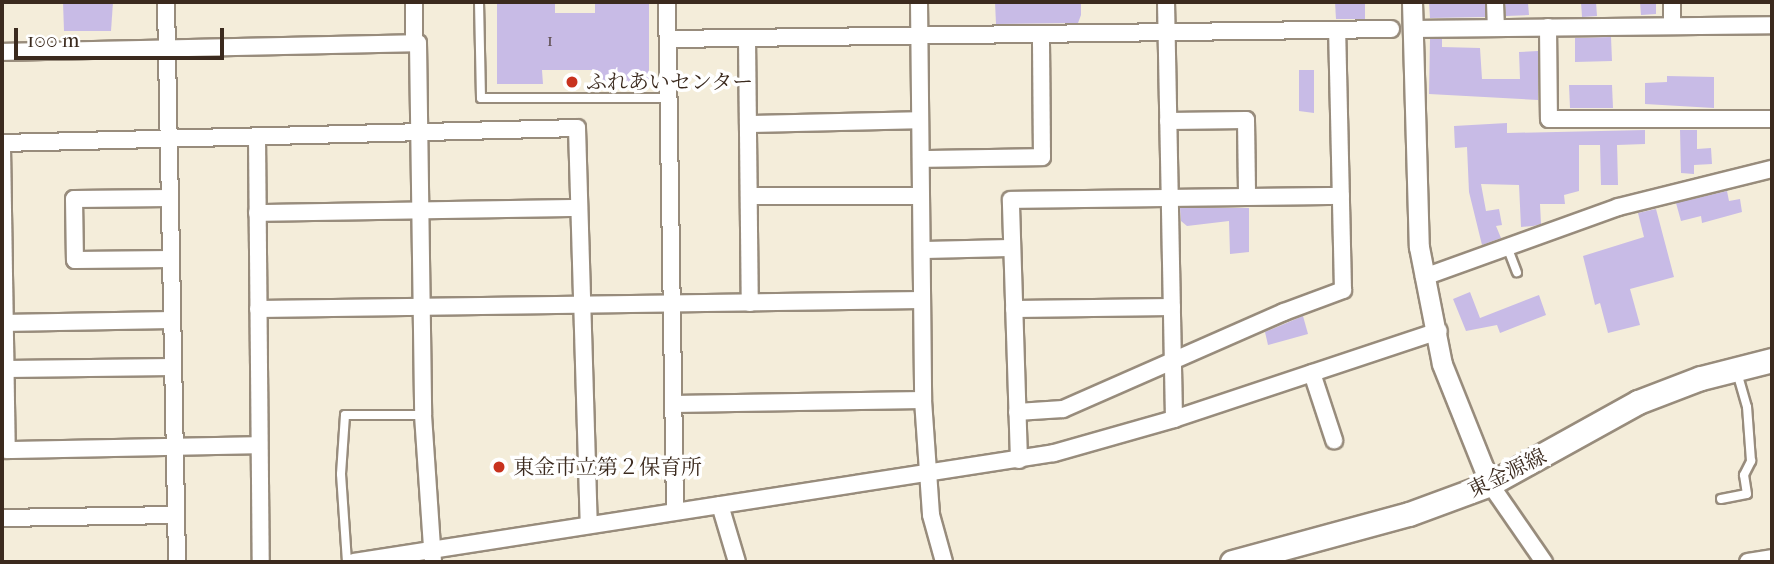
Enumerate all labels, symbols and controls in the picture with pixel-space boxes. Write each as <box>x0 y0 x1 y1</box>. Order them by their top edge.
scale bar <box>18 14 228 58</box>
text: 100 m <box>27 28 80 52</box>
house number: 1 <box>547 30 553 52</box>
place label: ふれあいセンター <box>586 69 754 95</box>
marker: ふれあいセンター <box>564 74 580 90</box>
street label: 東金源線 <box>1464 443 1550 503</box>
place label: 東金市立第２保育所 <box>513 454 702 480</box>
marker: 東金市立第２保育所 <box>491 459 507 475</box>

